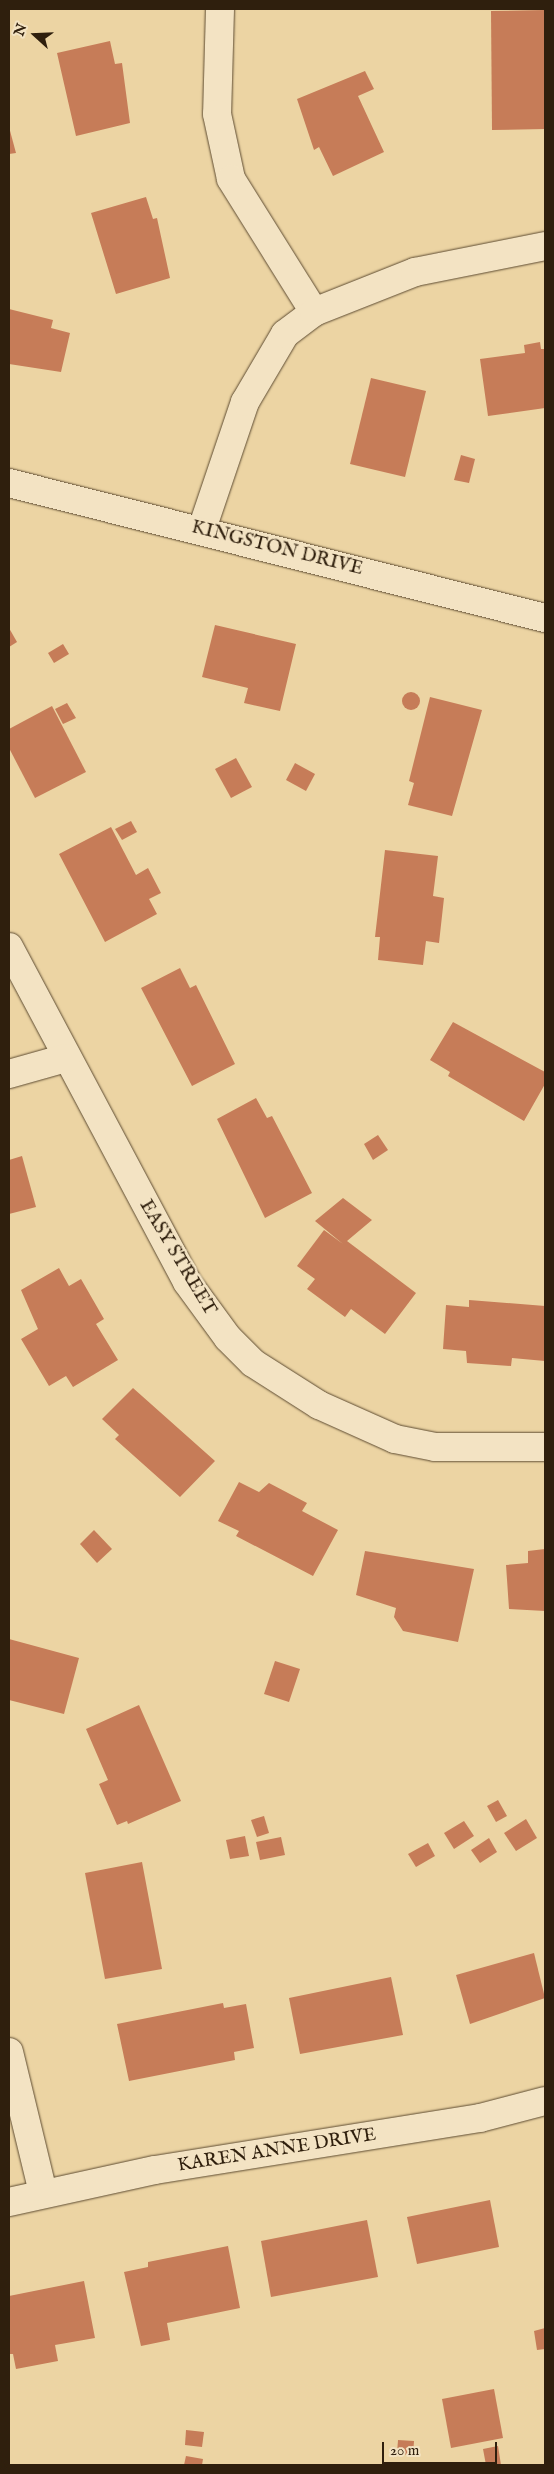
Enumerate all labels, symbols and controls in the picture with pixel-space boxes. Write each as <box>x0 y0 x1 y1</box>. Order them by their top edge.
north arrow <box>10 10 60 60</box>
text: N <box>10 21 31 39</box>
street label: KINGSTON DRIVE <box>189 517 365 581</box>
street label: EASY STREET <box>134 1196 220 1320</box>
street label: KAREN ANNE DRIVE <box>176 2124 378 2178</box>
scale bar <box>384 2432 499 2464</box>
text: 20 m <box>390 2441 419 2460</box>

